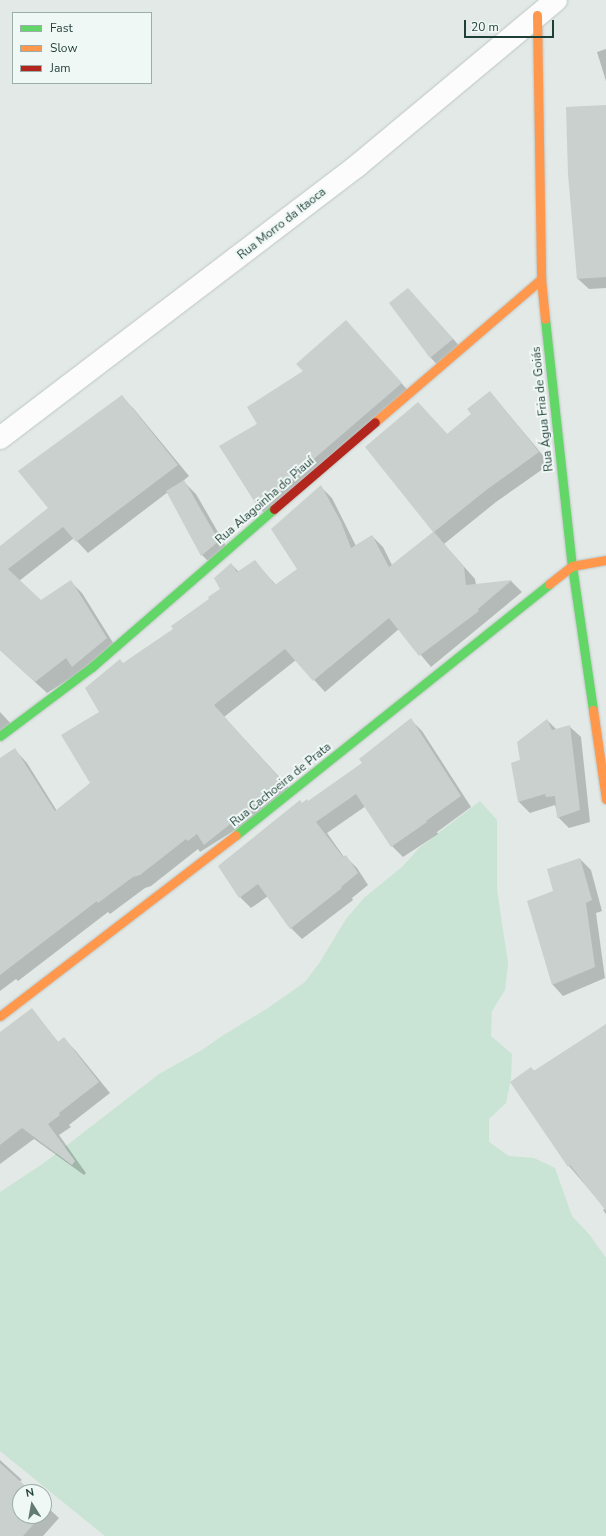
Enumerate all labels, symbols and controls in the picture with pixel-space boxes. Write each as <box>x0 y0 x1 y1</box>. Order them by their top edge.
legend <box>12 12 152 84</box>
scale bar <box>466 12 556 38</box>
text: 20 m <box>471 19 499 35</box>
text: Fast <box>50 20 73 36</box>
text: Slow <box>50 40 78 56</box>
text: Jam <box>50 60 71 76</box>
street label: Rua Morro da Itaoca <box>235 185 329 263</box>
street label: Rua Água Fria de Goiás <box>529 346 557 472</box>
street label: Rua Alagoinha do Piauí <box>213 454 317 548</box>
street label: Rua Cachoeira de Prata <box>228 740 334 830</box>
north arrow <box>12 1484 52 1524</box>
text: N <box>24 1485 35 1501</box>

